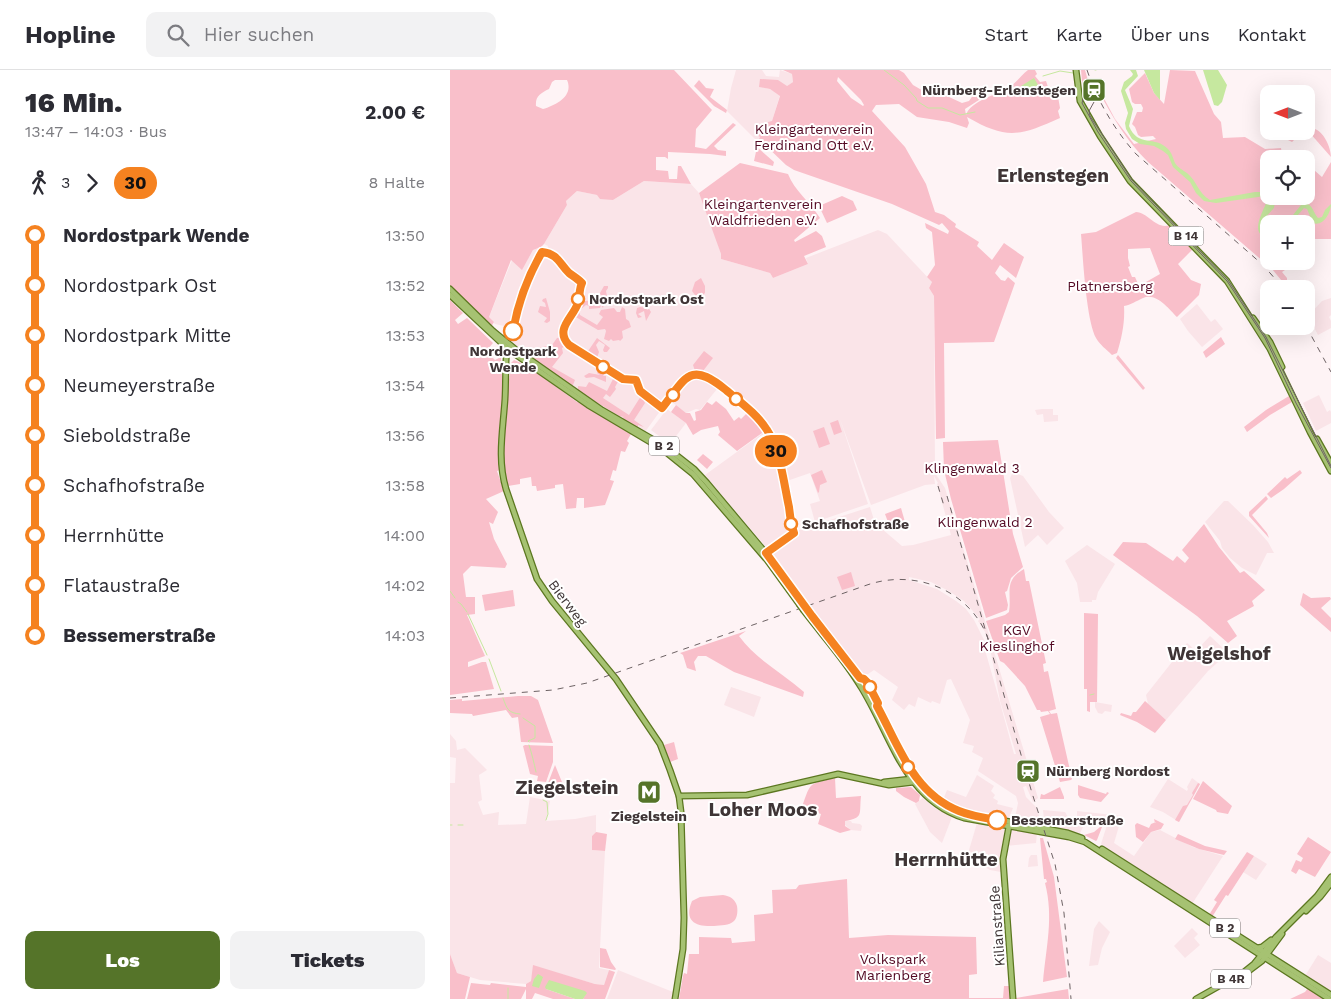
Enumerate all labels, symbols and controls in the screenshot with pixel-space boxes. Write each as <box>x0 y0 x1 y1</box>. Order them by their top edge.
search box <box>146 12 496 57</box>
text: Hopline <box>25 21 116 49</box>
icon: search <box>164 21 192 49</box>
text: Hier suchen <box>204 23 314 46</box>
text: Start <box>984 24 1028 45</box>
text: Karte <box>1056 24 1103 45</box>
text: Über uns <box>1131 24 1210 45</box>
text: Kontakt <box>1238 24 1306 45</box>
station icon: Nürnberg-Erlenstegen <box>1081 77 1107 103</box>
place label: Nürnberg-Erlenstegen <box>922 82 1076 98</box>
north arrow <box>1260 85 1315 140</box>
map controls <box>1260 85 1315 335</box>
text: 16 Min. <box>25 86 122 119</box>
text: 2.00 € <box>365 101 425 124</box>
park label: Kleingartenverein Ferdinand Ott e.V. <box>754 121 874 153</box>
text: 13:47 – 14:03 · Bus <box>25 122 167 141</box>
button: locate <box>1260 150 1315 205</box>
district label: Erlenstegen <box>997 164 1109 187</box>
icon: walk <box>25 169 53 197</box>
icon: forward <box>78 169 106 197</box>
text: 30 <box>124 172 147 193</box>
text: 3 <box>61 173 70 192</box>
text: 8 Halte <box>368 173 425 192</box>
park label: Kleingartenverein Waldfrieden e.V. <box>704 196 822 228</box>
button: + <box>1260 215 1315 270</box>
text: Nordostpark Wende <box>63 224 249 247</box>
text: 13:50 <box>385 226 425 245</box>
road number: B 14 <box>1168 227 1204 246</box>
text: Nordostpark Ost <box>63 274 216 297</box>
text: 13:52 <box>386 276 425 295</box>
park label: Platnersberg <box>1067 278 1153 294</box>
button: − <box>1260 280 1315 335</box>
place label: Nordostpark Ost <box>589 291 704 307</box>
marker: Nordostpark Ost <box>571 292 585 306</box>
marker: Nordostpark Wende <box>503 321 523 341</box>
text: Nordostpark Mitte <box>63 324 231 347</box>
text: 13:53 <box>386 326 425 345</box>
place label: Nordostpark Wende <box>470 343 557 375</box>
unlabelled marker <box>596 360 610 374</box>
text: Neumeyerstraße <box>63 374 215 397</box>
text: 13:54 <box>386 376 425 395</box>
unlabelled marker <box>666 388 680 402</box>
unlabelled marker <box>729 392 743 406</box>
text: Sieboldstraße <box>63 424 191 447</box>
text: 13:56 <box>386 426 425 445</box>
line badge: 30 <box>754 435 798 467</box>
road number: B 2 <box>649 436 679 456</box>
text: 30 <box>765 440 787 461</box>
park label: Klingenwald 3 <box>924 460 1020 476</box>
text: Schafhofstraße <box>63 474 205 497</box>
text: 13:58 <box>386 476 425 495</box>
park label: Klingenwald 2 <box>937 514 1033 530</box>
place label: Schafhofstraße <box>802 516 909 532</box>
marker: Schafhofstraße <box>784 517 798 531</box>
text: Herrnhütte <box>63 524 164 547</box>
text: 14:00 <box>384 526 425 545</box>
text: Flataustraße <box>63 574 180 597</box>
text: 14:02 <box>385 576 425 595</box>
street label: Bierweg <box>545 577 591 630</box>
park label: KGV Kieslinghof <box>980 622 1055 654</box>
text: Bessemerstraße <box>63 624 216 647</box>
text: 14:03 <box>385 626 425 645</box>
district label: Weigelshof <box>1167 642 1271 665</box>
unlabelled marker <box>863 680 877 694</box>
station icon: Nürnberg Nordost <box>1015 758 1041 784</box>
unlabelled marker <box>901 760 915 774</box>
place label: Nürnberg Nordost <box>1046 763 1170 779</box>
district label: Ziegelstein <box>515 776 619 799</box>
metro station icon: Ziegelstein <box>636 779 662 805</box>
district label: Loher Moos <box>709 798 817 821</box>
place label: Ziegelstein <box>611 808 687 824</box>
marker: Bessemerstraße <box>987 810 1007 830</box>
place label: Bessemerstraße <box>1011 812 1124 828</box>
district label: Herrnhütte <box>894 848 998 871</box>
street label: Kilianstraße <box>986 885 1008 967</box>
road number: B 2 <box>1210 918 1240 938</box>
button: Los <box>25 931 220 989</box>
button: Tickets <box>230 931 425 989</box>
park label: Volkspark Marienberg <box>855 951 931 983</box>
road number: B 4R <box>1211 970 1251 989</box>

